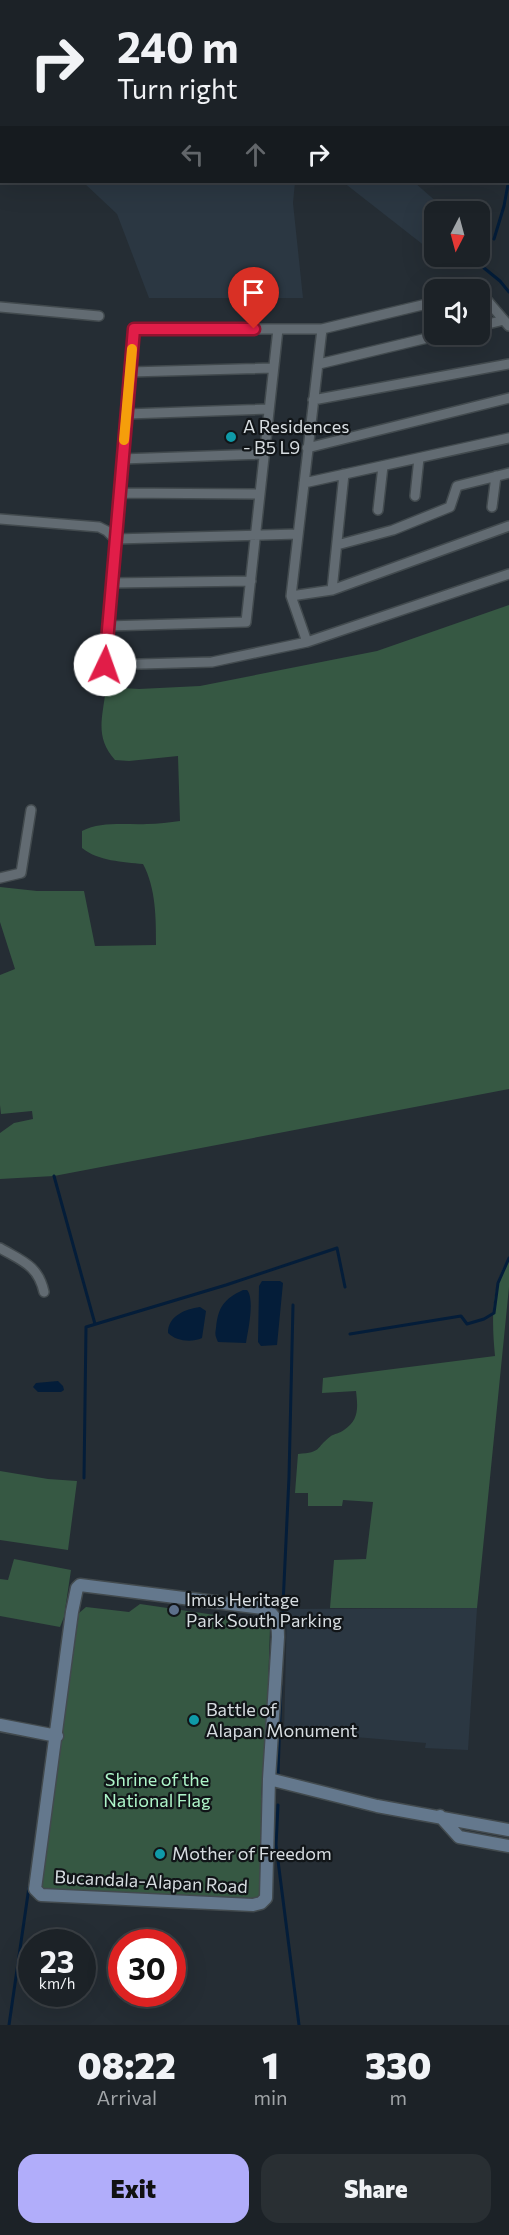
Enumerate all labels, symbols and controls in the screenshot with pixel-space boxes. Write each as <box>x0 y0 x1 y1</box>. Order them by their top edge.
text: 240 m <box>117 20 239 72</box>
icon: right <box>18 24 96 102</box>
text: Turn right <box>117 72 237 105</box>
icon: left <box>176 138 209 171</box>
icon: ahead <box>239 138 272 171</box>
icon: right <box>302 138 335 171</box>
north arrow <box>424 201 490 267</box>
map controls <box>424 201 490 345</box>
pin <box>228 267 279 329</box>
icon: arrive <box>237 276 270 309</box>
button: sound <box>424 279 490 345</box>
place label: A Residences - B5 L9 <box>243 415 349 458</box>
marker: A Residences - B5 L9 <box>224 430 238 444</box>
position arrow <box>73 633 137 697</box>
place label: Imus Heritage Park South Parking <box>186 1588 342 1631</box>
marker: Imus Heritage Park South Parking <box>167 1603 181 1617</box>
place label: Battle of Alapan Monument <box>206 1698 357 1741</box>
marker: Battle of Alapan Monument <box>187 1713 201 1727</box>
park label: Shrine of the National Flag <box>103 1768 211 1811</box>
place label: Mother of Freedom <box>172 1842 332 1864</box>
marker: Mother of Freedom <box>153 1847 167 1861</box>
street label: Bucandala-Alapan Road <box>54 1865 248 1897</box>
speed limit sign: 30 <box>108 1929 186 2007</box>
text: 23 <box>40 1942 74 1979</box>
text: km/h <box>39 1974 75 1992</box>
text: 08:22 <box>78 2042 176 2086</box>
text: 1 <box>262 2042 279 2086</box>
text: 330 <box>365 2042 431 2086</box>
text: Arrival <box>96 2085 157 2109</box>
text: min <box>253 2085 288 2109</box>
text: m <box>390 2085 407 2109</box>
button: Exit <box>18 2154 249 2223</box>
button: Share <box>261 2154 491 2223</box>

